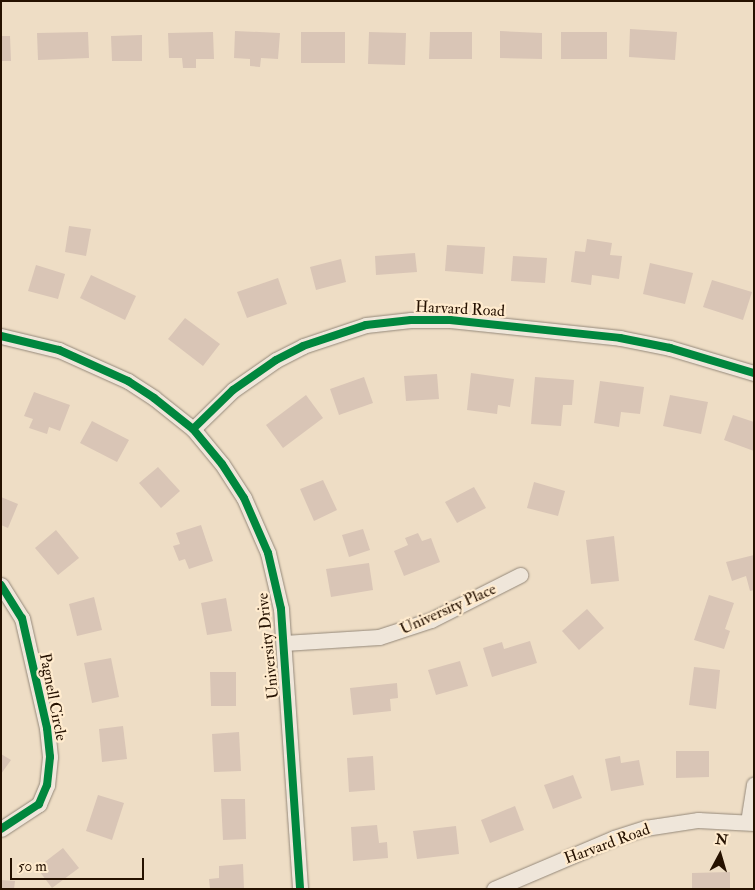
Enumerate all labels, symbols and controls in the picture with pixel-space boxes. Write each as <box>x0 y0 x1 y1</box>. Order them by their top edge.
street label: Harvard Road <box>415 297 505 321</box>
street label: University Place <box>397 579 499 639</box>
street label: University Drive <box>253 592 283 700</box>
street label: Pagnell Circle <box>35 652 71 742</box>
street label: Harvard Road <box>562 820 652 868</box>
north arrow <box>695 830 745 880</box>
text: N <box>714 830 729 849</box>
scale bar <box>12 848 146 880</box>
text: 50 m <box>18 857 47 876</box>

